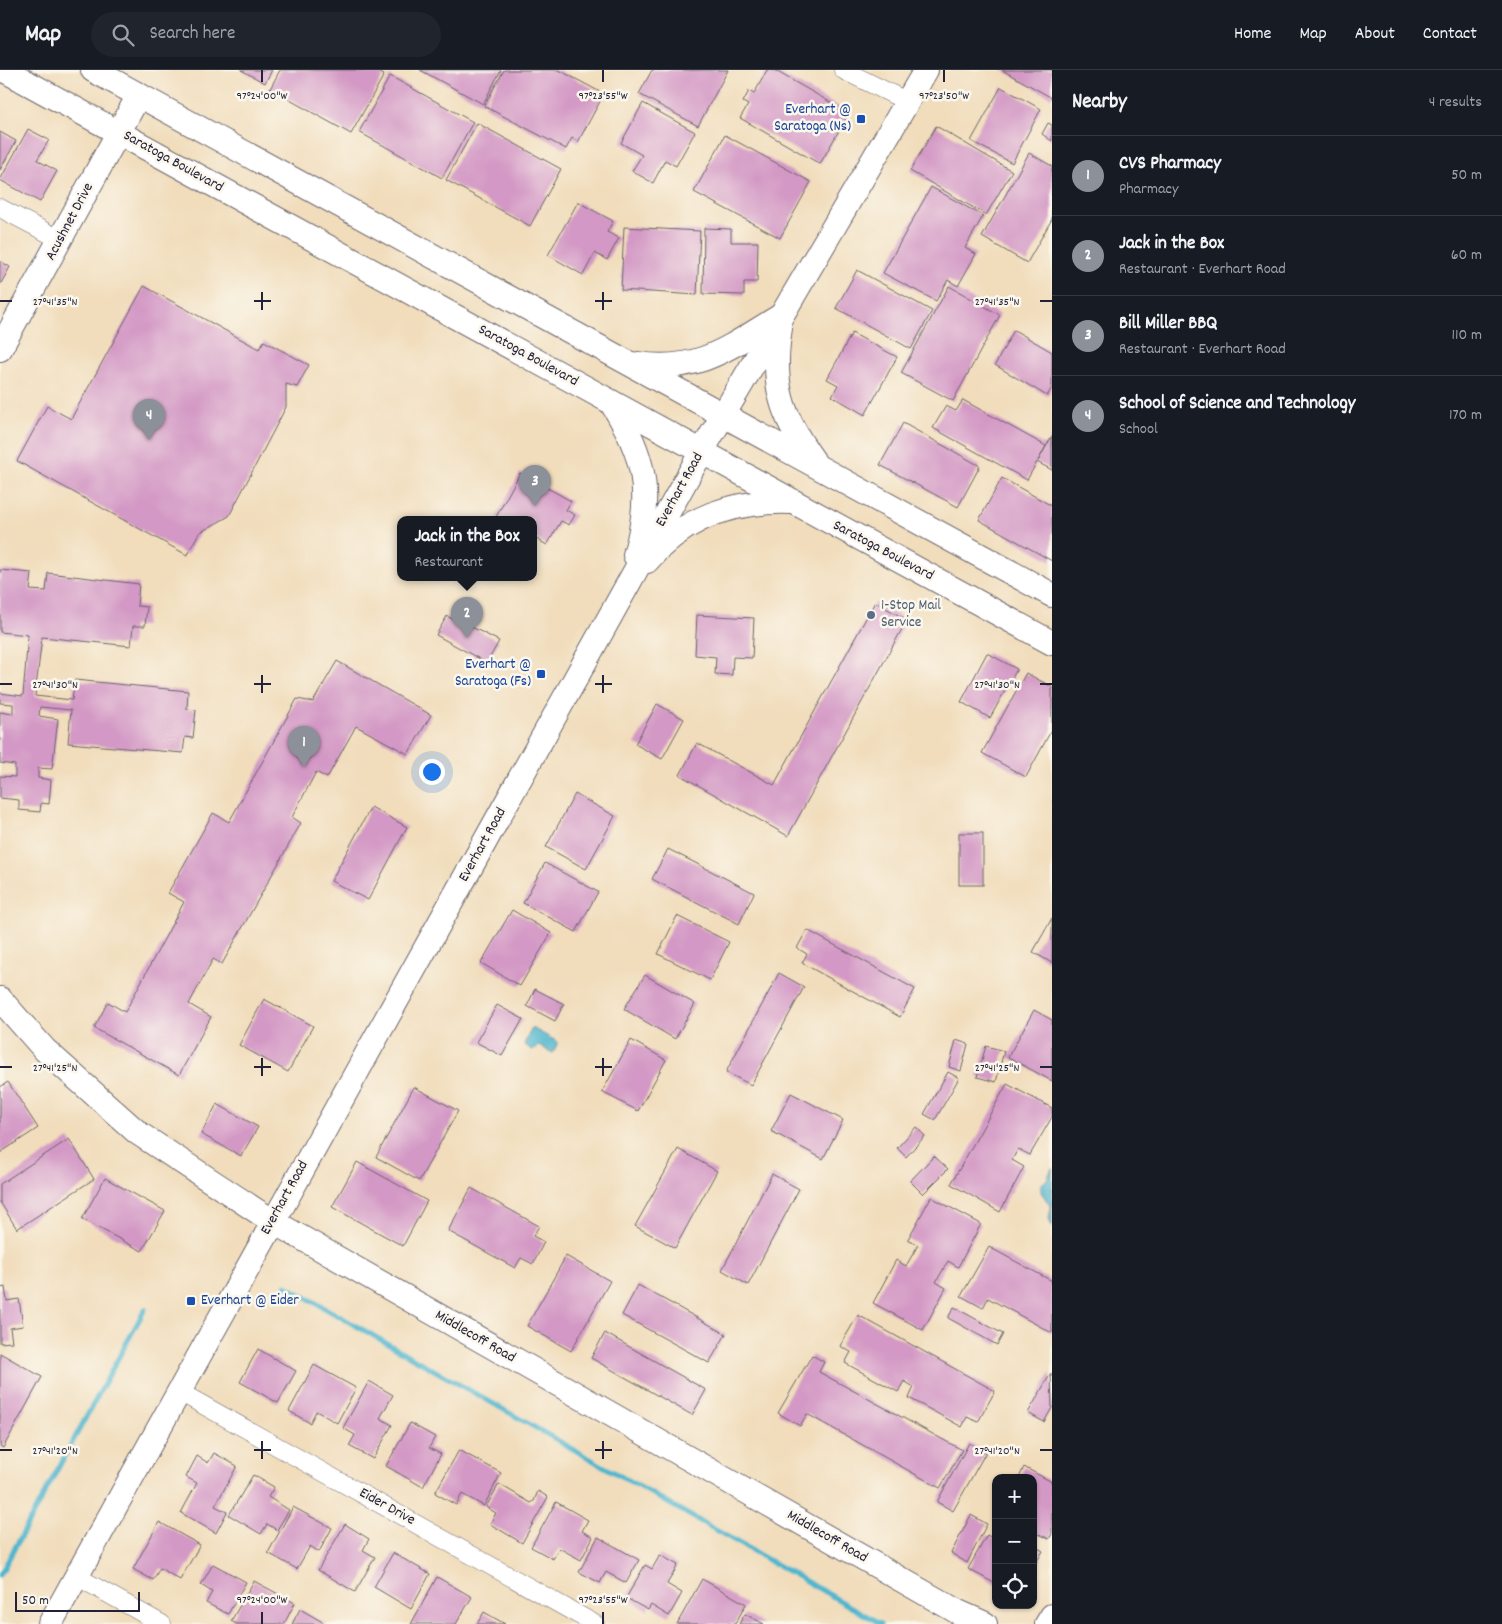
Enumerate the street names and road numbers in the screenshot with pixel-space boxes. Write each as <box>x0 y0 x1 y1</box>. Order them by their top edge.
street label: Saratoga Boulevard <box>119 125 227 199</box>
street label: Acushnet Drive <box>40 179 100 265</box>
street label: Saratoga Boulevard <box>474 319 582 393</box>
street label: Everhart Road <box>651 449 709 531</box>
street label: Saratoga Boulevard <box>828 515 938 587</box>
street label: Everhart Road <box>454 804 512 886</box>
street label: Everhart Road <box>256 1157 314 1239</box>
street label: Middlecoff Road <box>430 1305 520 1369</box>
street label: Eider Drive <box>355 1483 419 1532</box>
street label: Middlecoff Road <box>782 1505 872 1569</box>

